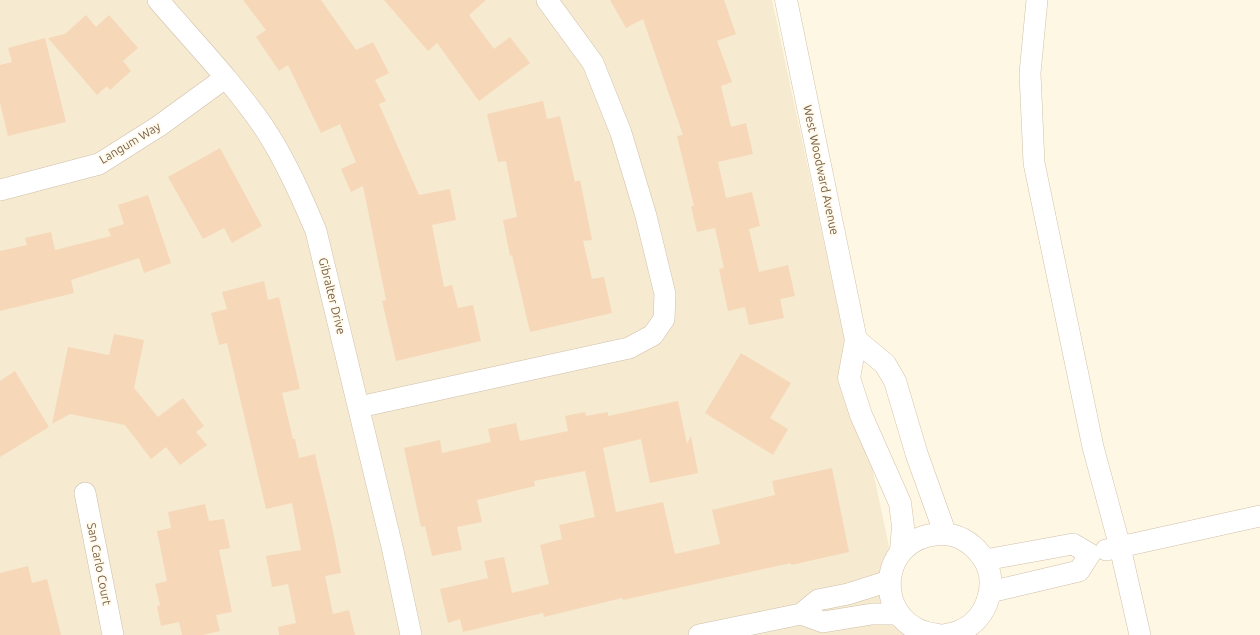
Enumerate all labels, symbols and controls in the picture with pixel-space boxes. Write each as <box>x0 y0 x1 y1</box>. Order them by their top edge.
street label: West Woodward Avenue <box>800 104 842 236</box>
street label: Langum Way <box>97 119 163 167</box>
street label: Gibralter Drive <box>315 256 349 336</box>
street label: San Carlo Court <box>84 522 114 606</box>

